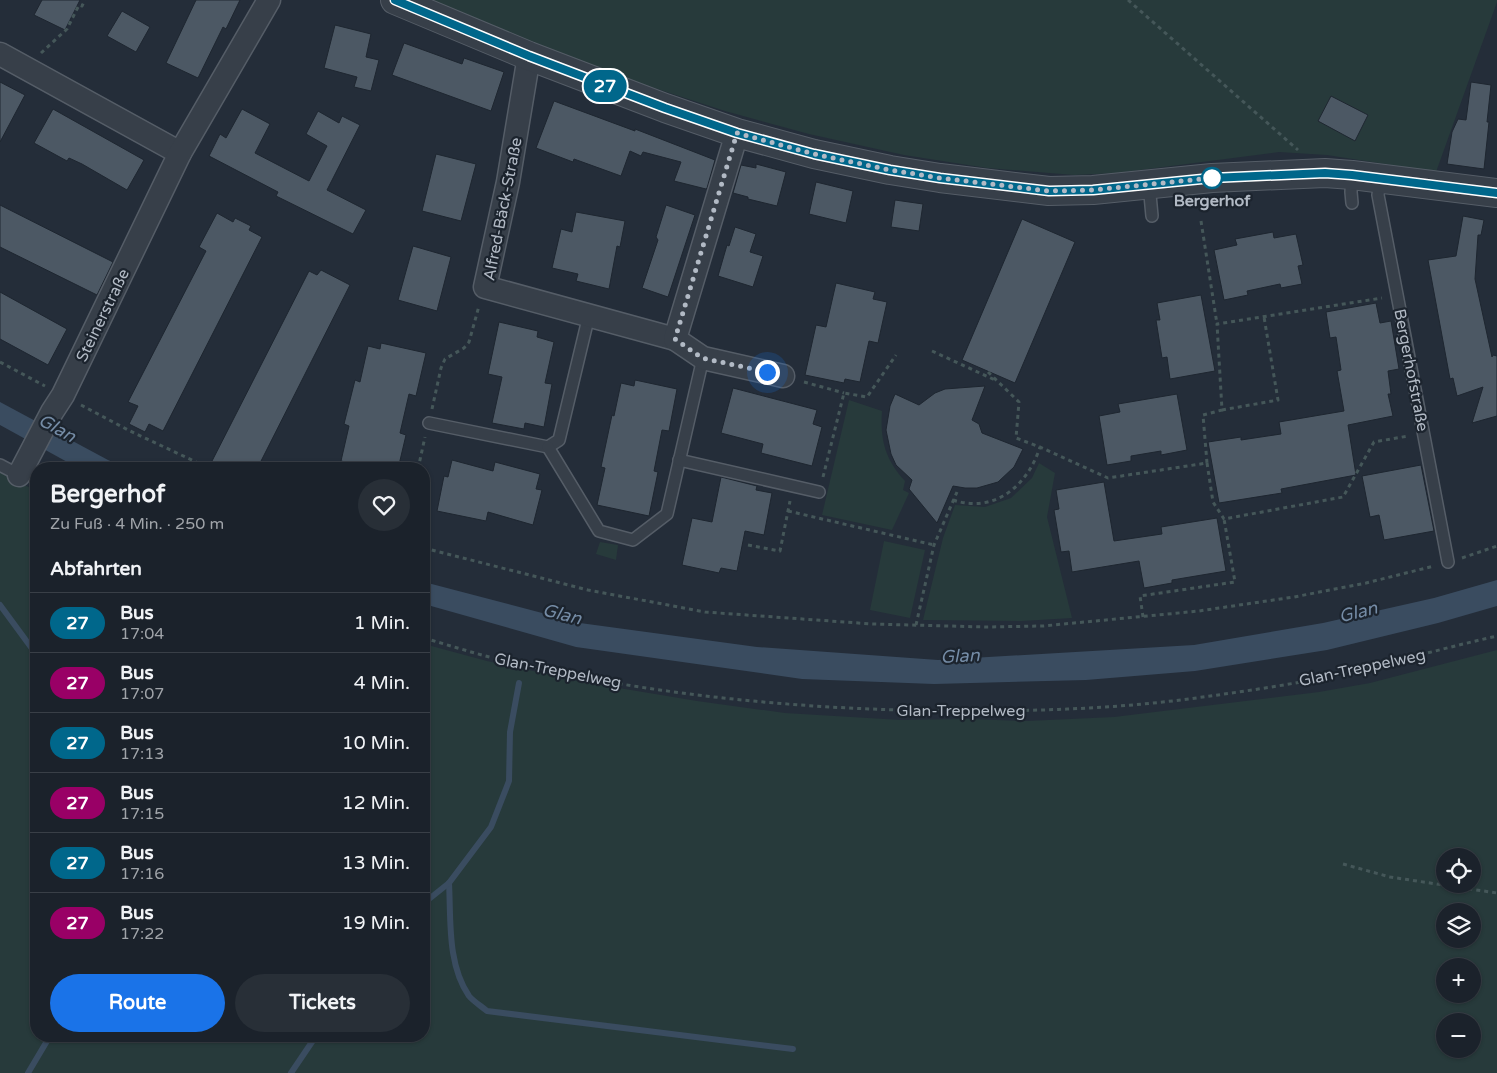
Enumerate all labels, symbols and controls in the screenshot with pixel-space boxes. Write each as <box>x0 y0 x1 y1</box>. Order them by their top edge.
line badge: 27 <box>582 70 628 102</box>
text: 27 <box>594 75 616 97</box>
street label: Alfred-Bäck-Straße <box>479 136 527 283</box>
marker: Bergerhof <box>1201 167 1223 189</box>
place label: Bergerhof <box>1174 191 1251 211</box>
street label: Steinerstraße <box>72 266 134 365</box>
street label: Bergerhofstraße <box>1389 307 1433 433</box>
your location <box>755 360 780 385</box>
water label: Glan <box>35 409 80 448</box>
button: heart <box>358 479 410 531</box>
text: Bergerhof <box>50 480 165 509</box>
text: Zu Fuß · 4 Min. · 250 m <box>50 514 224 534</box>
text: Abfahrten <box>50 558 142 580</box>
water label: Glan <box>1336 596 1381 627</box>
water label: Glan <box>540 599 585 630</box>
text: Bus <box>120 602 154 624</box>
text: 27 <box>66 612 89 634</box>
text: 1 Min. <box>354 612 410 634</box>
text: 17:04 <box>120 624 164 644</box>
water label: Glan <box>940 644 981 668</box>
street label: Glan-Treppelweg <box>1297 645 1427 691</box>
street label: Glan-Treppelweg <box>493 649 623 693</box>
text: Bus <box>120 662 154 684</box>
text: 27 <box>66 672 89 694</box>
text: 4 Min. <box>354 672 410 694</box>
text: 17:07 <box>120 684 164 704</box>
street label: Glan-Treppelweg <box>896 701 1026 721</box>
text: Bus <box>120 722 154 744</box>
text: 27 <box>66 732 89 754</box>
text: 10 Min. <box>342 732 410 754</box>
text: 17:13 <box>120 744 164 764</box>
text: Bus <box>120 782 154 804</box>
text: 27 <box>66 792 89 814</box>
text: 12 Min. <box>342 792 410 814</box>
text: 17:15 <box>120 804 164 824</box>
text: Bus <box>120 842 154 864</box>
map controls <box>1436 848 1481 1058</box>
button: locate <box>1436 848 1481 893</box>
text: 27 <box>66 852 89 874</box>
text: 13 Min. <box>342 852 410 874</box>
text: 17:16 <box>120 864 164 884</box>
text: Bus <box>120 902 154 924</box>
button: layers <box>1436 903 1481 948</box>
text: 27 <box>66 912 89 934</box>
text: 19 Min. <box>342 912 410 934</box>
text: 17:22 <box>120 924 164 944</box>
button: + <box>1436 958 1481 1003</box>
button: Route <box>50 974 225 1032</box>
button: Tickets <box>235 974 410 1032</box>
button: − <box>1436 1013 1481 1058</box>

